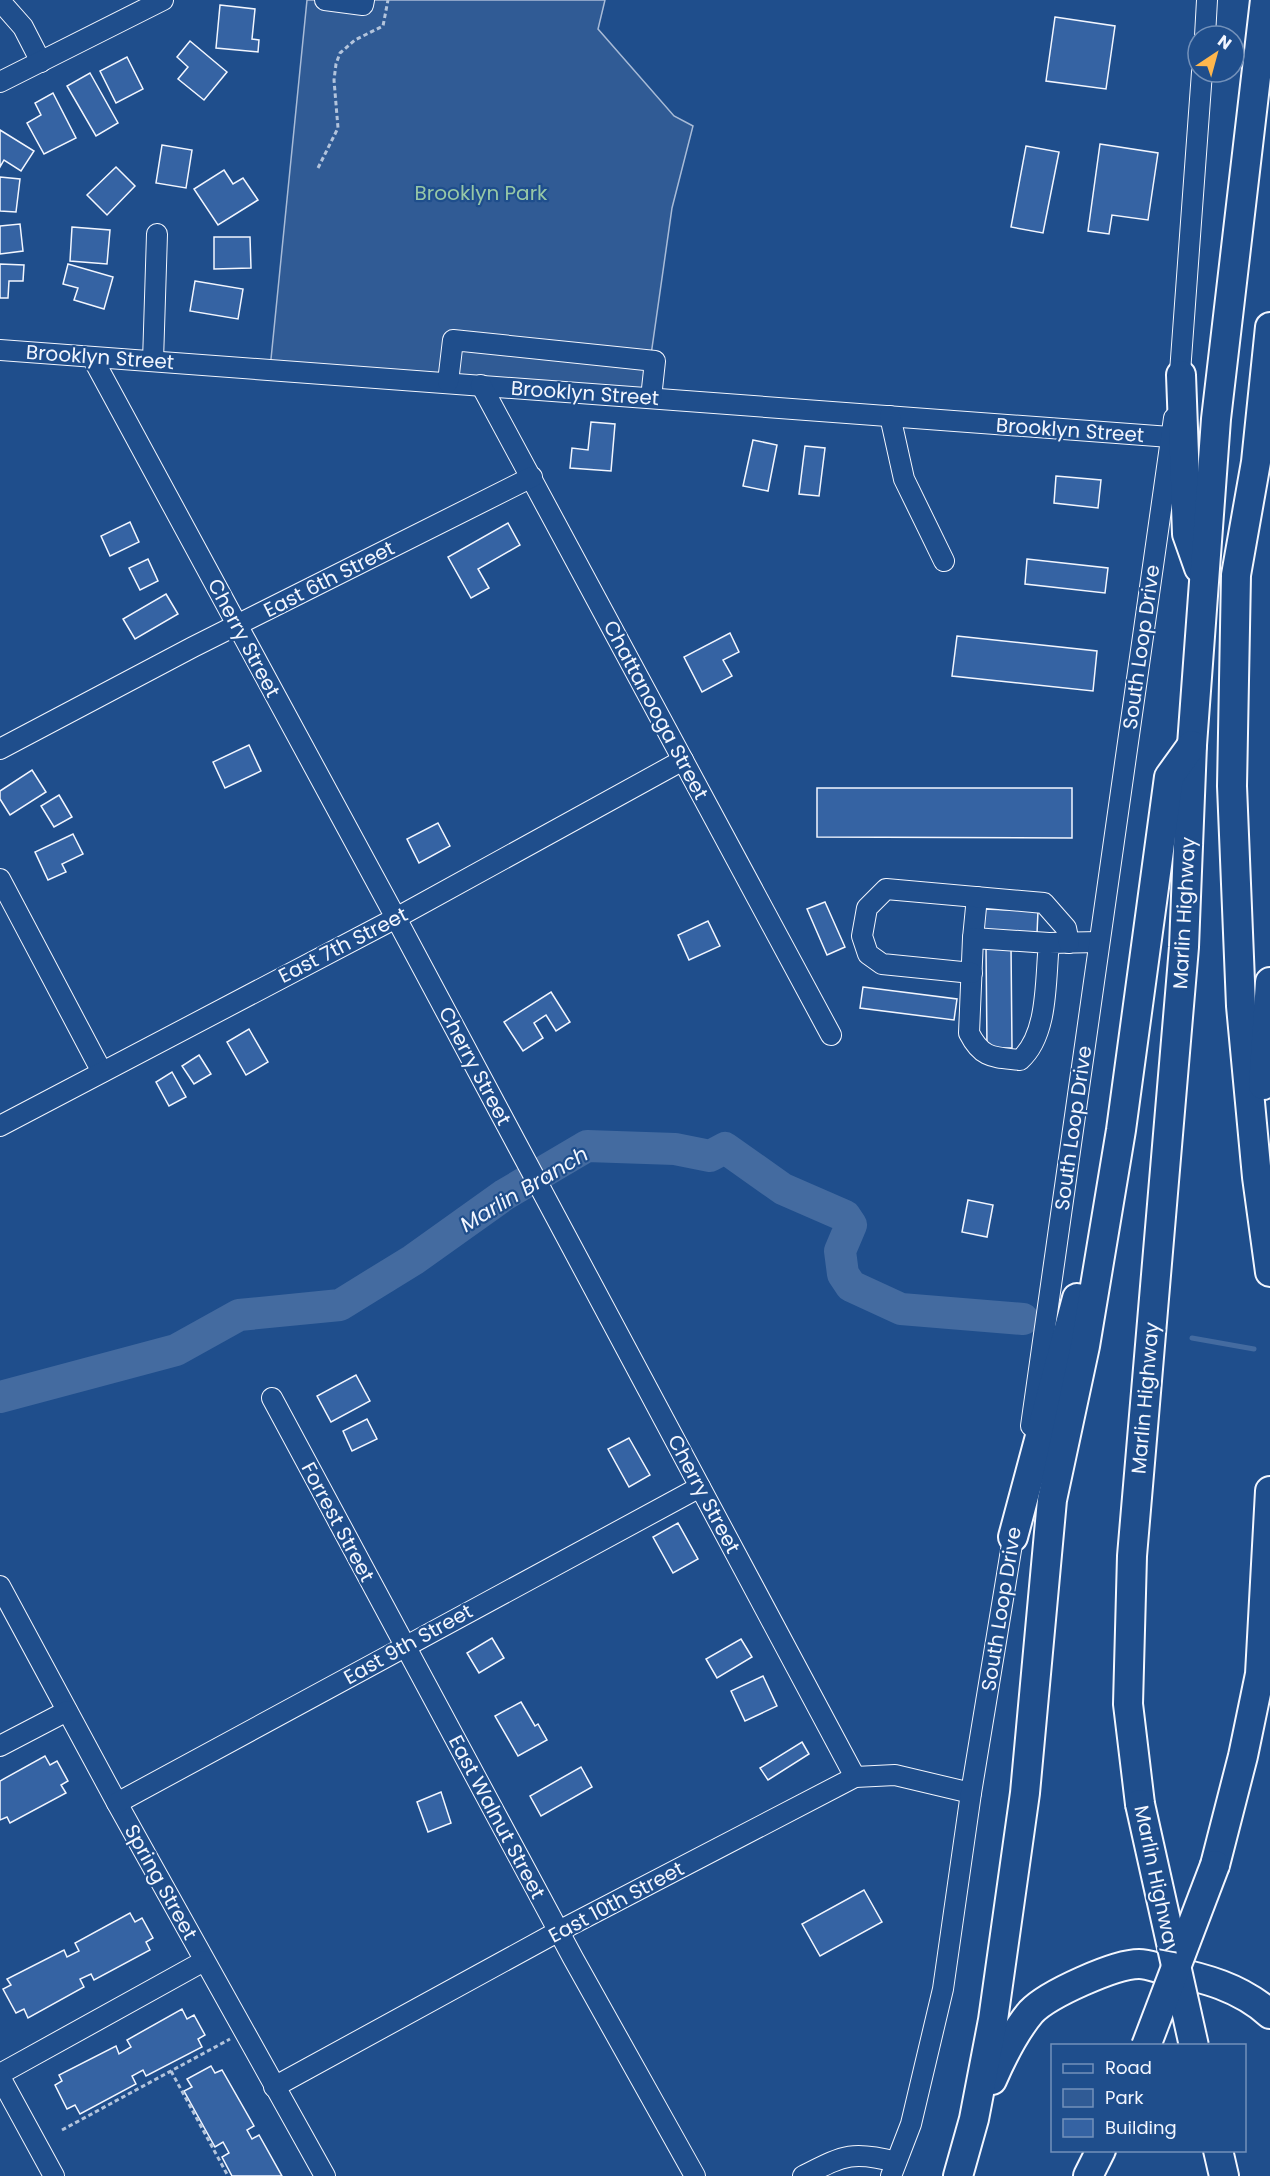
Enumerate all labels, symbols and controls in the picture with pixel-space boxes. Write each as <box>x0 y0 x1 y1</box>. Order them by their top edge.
north arrow <box>1186 24 1246 84</box>
text: N <box>1213 29 1236 55</box>
park label: Brooklyn Park <box>415 179 548 207</box>
street label: Brooklyn Street <box>25 338 175 376</box>
street label: Brooklyn Street <box>510 374 660 412</box>
street label: Brooklyn Street <box>995 411 1145 449</box>
street label: East 6th Street <box>259 534 399 624</box>
street label: South Loop Drive <box>1116 563 1166 731</box>
street label: Cherry Street <box>201 574 287 702</box>
street label: Chattanooga Street <box>597 615 715 805</box>
street label: Marlin Highway <box>1166 836 1202 990</box>
street label: East 7th Street <box>273 900 413 990</box>
street label: Cherry Street <box>432 1002 518 1130</box>
street label: South Loop Drive <box>1048 1044 1098 1212</box>
water label: Marlin Branch <box>455 1139 593 1239</box>
street label: Marlin Highway <box>1124 1321 1166 1475</box>
street label: Cherry Street <box>661 1430 747 1558</box>
street label: Forrest Street <box>295 1457 381 1587</box>
street label: South Loop Drive <box>974 1525 1028 1693</box>
street label: East 9th Street <box>338 1597 478 1691</box>
street label: East Walnut Street <box>442 1730 552 1904</box>
street label: Marlin Highway <box>1127 1803 1187 1957</box>
street label: Spring Street <box>118 1819 204 1945</box>
street label: East 10th Street <box>543 1854 689 1950</box>
legend <box>1051 2044 1246 2152</box>
text: Road <box>1105 2055 1152 2080</box>
text: Park <box>1105 2085 1144 2110</box>
text: Building <box>1105 2115 1177 2140</box>

